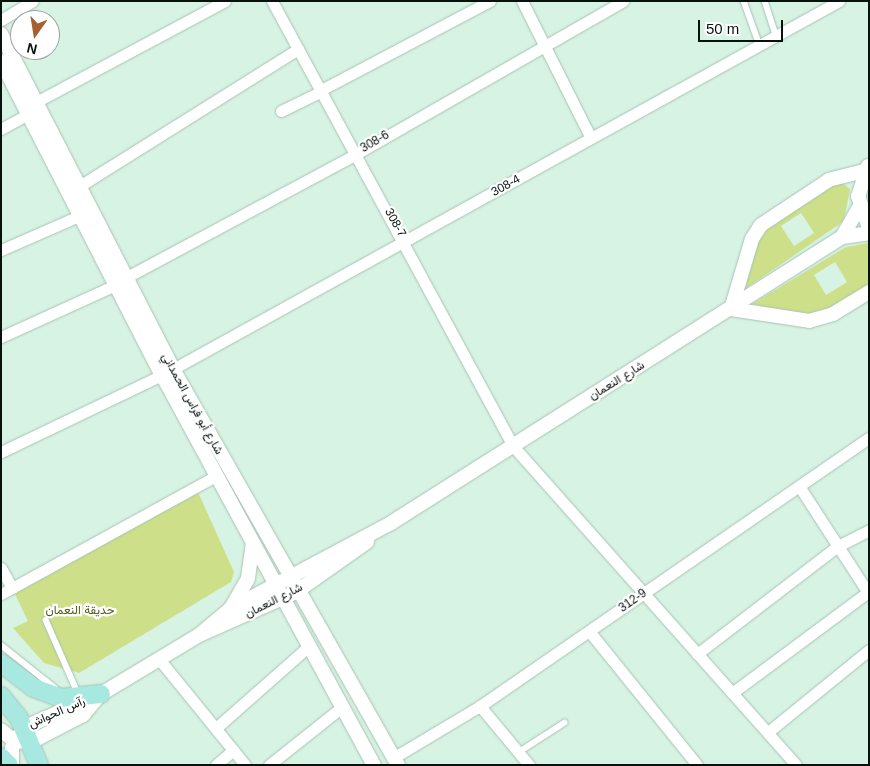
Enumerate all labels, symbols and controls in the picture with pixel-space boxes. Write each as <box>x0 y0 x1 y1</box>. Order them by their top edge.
north arrow <box>10 10 60 60</box>
scale bar <box>700 10 785 42</box>
text: 50 m <box>706 20 739 37</box>
text: N <box>25 40 39 58</box>
street label: 308-6 <box>358 128 392 156</box>
street label: 308-4 <box>489 172 523 200</box>
street label: 308-7 <box>381 206 409 240</box>
street label: شارع أبو فراس الحمداني <box>158 351 226 457</box>
street label: شارع النعمان <box>587 358 647 404</box>
street label: شارع النعمان <box>243 580 305 622</box>
street label: 312-9 <box>616 586 650 616</box>
park label: حديقة النعمان <box>46 604 114 618</box>
street label: رآس الحواش <box>27 694 87 732</box>

